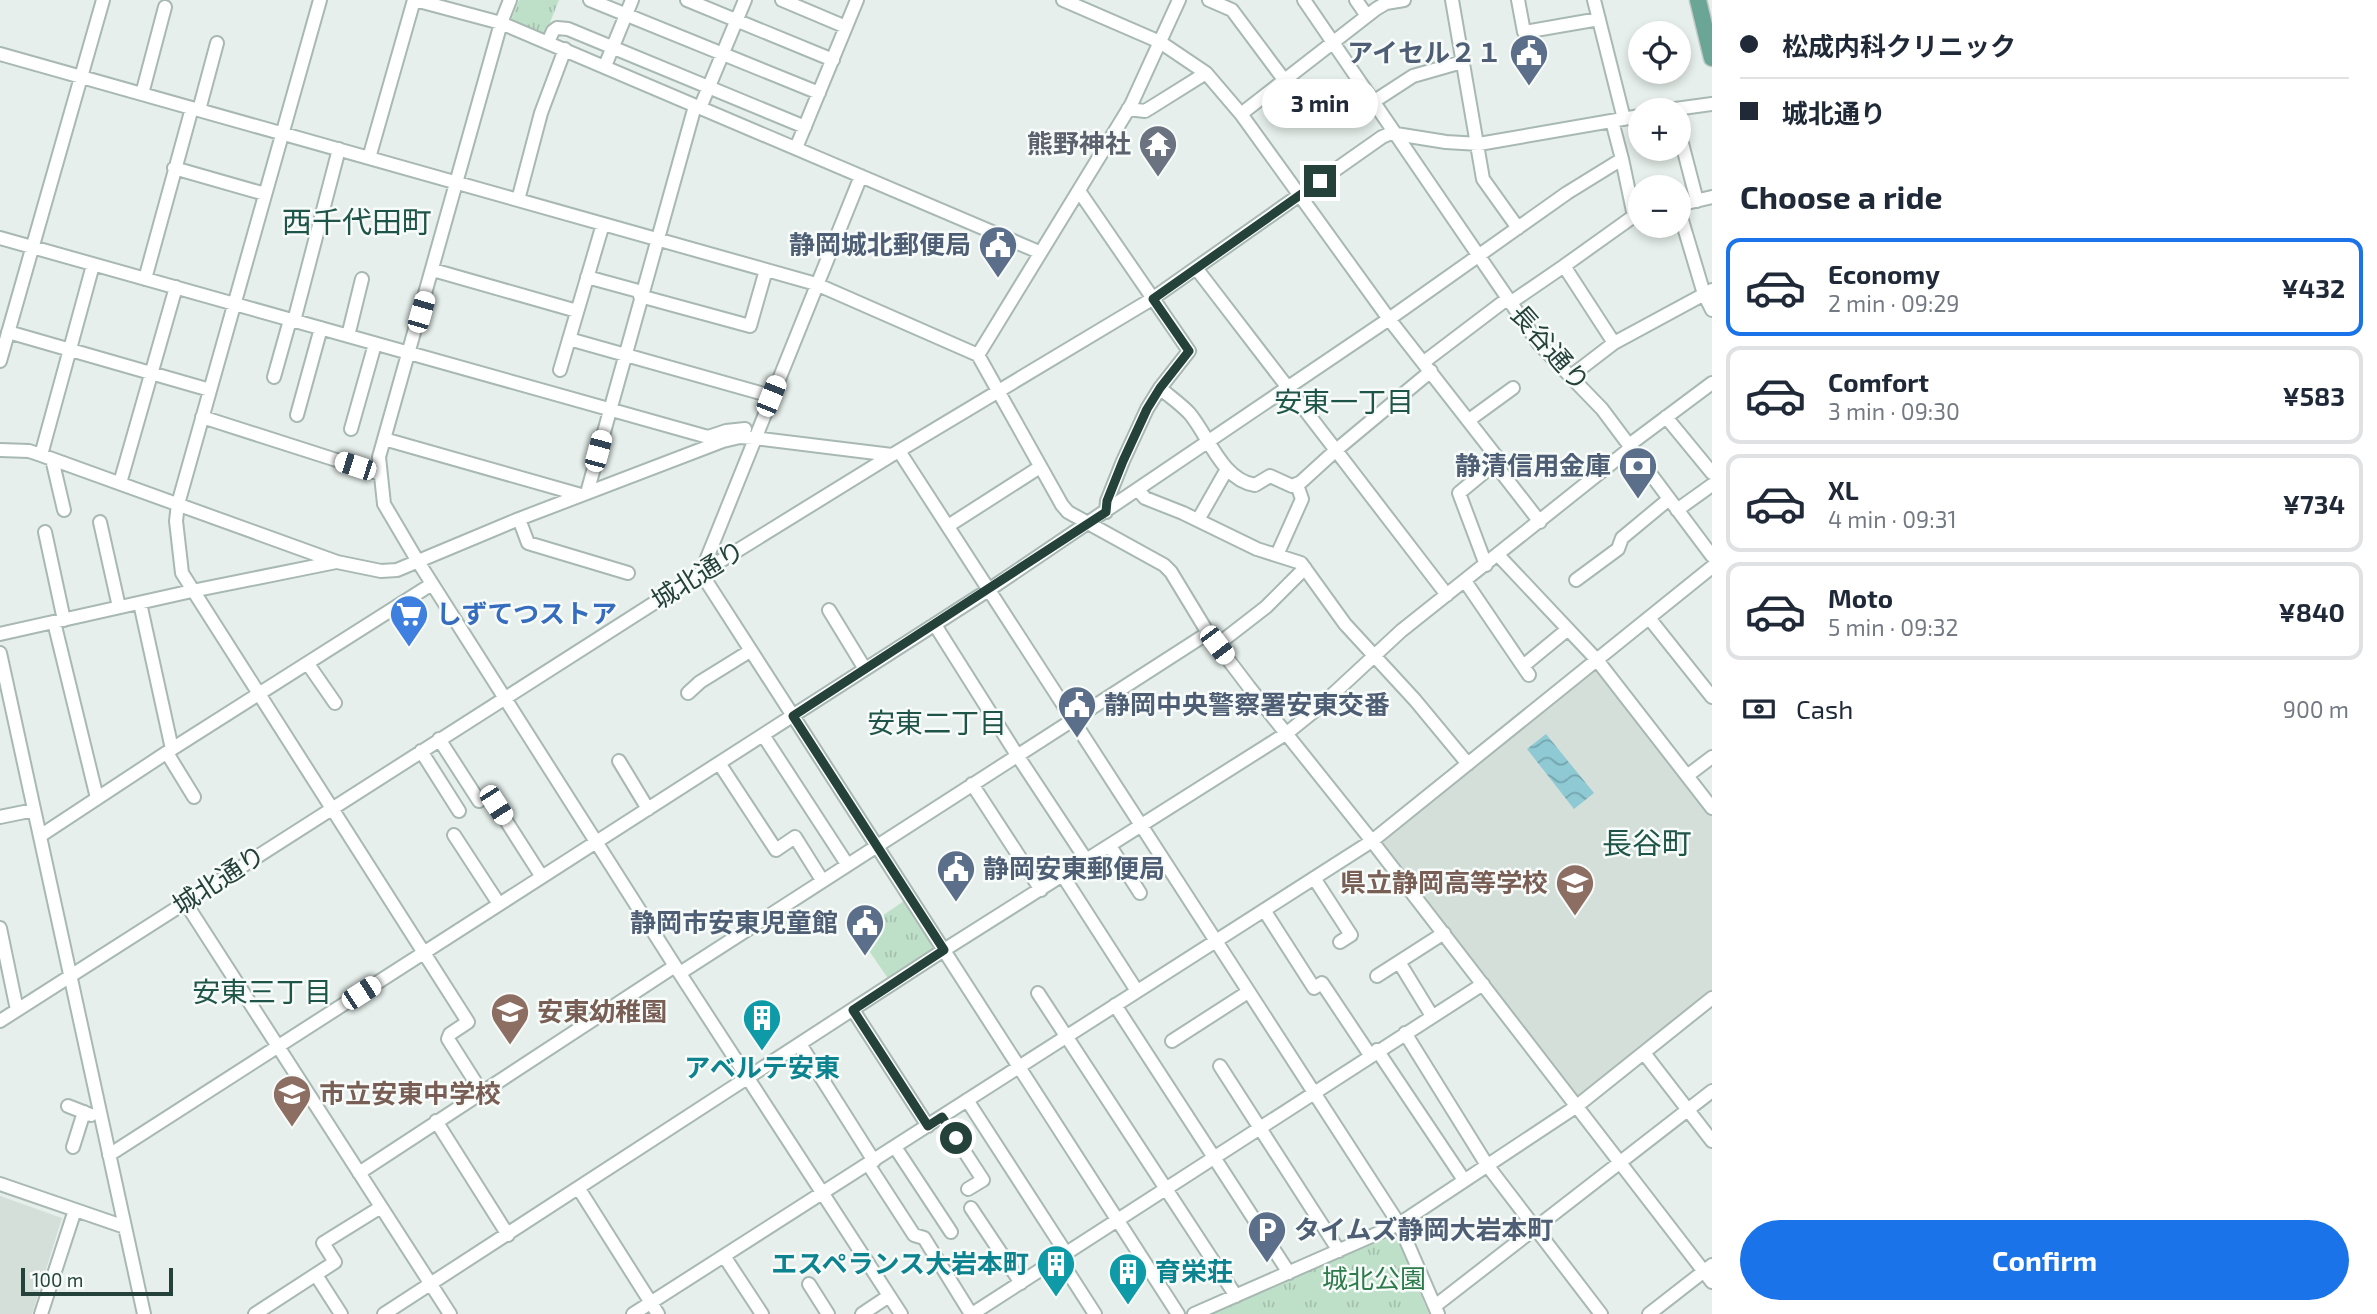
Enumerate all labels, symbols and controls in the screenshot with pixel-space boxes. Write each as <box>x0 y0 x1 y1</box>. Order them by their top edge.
map controls <box>1628 21 1691 238</box>
button: locate <box>1628 21 1691 84</box>
text: 松成内科クリニック <box>1782 30 2016 61</box>
public building icon: アイセル２１ <box>1508 32 1550 87</box>
place label: アイセル２１ <box>1347 36 1502 67</box>
callout: 3 min <box>1262 80 1378 128</box>
text: 3 min <box>1291 89 1349 117</box>
text: 城北通り <box>1782 97 1886 128</box>
button: + <box>1628 98 1691 161</box>
temple icon: 熊野神社 <box>1137 123 1179 178</box>
place label: 熊野神社 <box>1027 127 1131 158</box>
route end <box>1304 165 1336 197</box>
button: − <box>1628 175 1691 238</box>
text: Choose a ride <box>1740 177 1943 215</box>
district label: 西千代田町 <box>282 203 432 239</box>
public building icon: 静岡城北郵便局 <box>977 224 1019 279</box>
place label: 静岡城北郵便局 <box>789 228 971 259</box>
icon: car <box>1744 256 1807 319</box>
text: Economy <box>1828 258 1940 289</box>
text: ¥432 <box>2281 272 2345 303</box>
car <box>406 289 437 335</box>
text: 2 min · 09:29 <box>1828 289 1960 317</box>
street label: 長谷通り <box>1505 298 1597 396</box>
icon: car <box>1744 364 1807 427</box>
text: Comfort <box>1828 366 1929 397</box>
car <box>754 373 789 419</box>
text: ¥583 <box>2282 380 2345 411</box>
district label: 安東一丁目 <box>1274 384 1414 418</box>
text: 3 min · 09:30 <box>1828 397 1960 425</box>
car <box>583 428 614 474</box>
bank icon: 静清信用金庫 <box>1617 445 1659 500</box>
place label: 静清信用金庫 <box>1455 449 1611 480</box>
car <box>332 450 379 482</box>
icon: car <box>1744 472 1807 535</box>
text: XL <box>1828 474 1859 505</box>
text: ¥734 <box>2283 488 2345 519</box>
text: 4 min · 09:31 <box>1828 505 1957 533</box>
street label: 城北通り <box>645 533 750 614</box>
icon: car <box>1744 580 1807 643</box>
text: Moto <box>1828 582 1893 613</box>
supermarket icon: しずてつストア <box>388 593 430 648</box>
text: ¥840 <box>2279 596 2345 627</box>
place label: しずてつストア <box>436 597 617 628</box>
text: 5 min · 09:32 <box>1828 613 1959 641</box>
car <box>1196 622 1239 668</box>
public building icon: 静岡中央警察署安東交番 <box>1056 684 1098 739</box>
place label: 静岡中央警察署安東交番 <box>1104 688 1390 719</box>
icon: cash <box>1740 690 1778 728</box>
text: Cash <box>1796 693 1853 724</box>
text: 900 m <box>2283 695 2349 723</box>
district label: 安東二丁目 <box>867 705 1007 739</box>
car <box>476 782 517 828</box>
district label: 長谷町 <box>1602 824 1692 860</box>
street label: 城北通り <box>166 837 270 920</box>
public building icon: 静岡安東郵便局 <box>935 848 977 903</box>
place label: 静岡安東郵便局 <box>983 852 1165 883</box>
school or university icon: 県立静岡高等学校 <box>1554 862 1596 917</box>
place label: 県立静岡高等学校 <box>1340 866 1548 897</box>
public building icon: 静岡市安東児童館 <box>844 902 886 957</box>
place label: 静岡市安東児童館 <box>630 906 838 937</box>
car <box>338 973 385 1013</box>
district label: 安東三丁目 <box>192 974 332 1008</box>
school or university icon: 安東幼稚園 <box>489 991 531 1046</box>
place label: 安東幼稚園 <box>537 995 667 1026</box>
building icon: アベルテ安東 <box>741 997 783 1052</box>
place label: アベルテ安東 <box>684 1051 840 1082</box>
school or university icon: 市立安東中学校 <box>271 1073 313 1128</box>
place label: 市立安東中学校 <box>319 1077 501 1108</box>
route start <box>940 1122 972 1154</box>
parking icon: タイムズ静岡大岩本町 <box>1246 1209 1288 1264</box>
place label: タイムズ静岡大岩本町 <box>1294 1213 1553 1244</box>
button: Confirm <box>1740 1220 2349 1300</box>
building icon: エスペランス大岩本町 <box>1035 1243 1077 1298</box>
place label: エスペランス大岩本町 <box>771 1247 1029 1278</box>
building icon: 育栄荘 <box>1107 1251 1149 1306</box>
place label: 育栄荘 <box>1155 1255 1233 1286</box>
park label: 城北公園 <box>1322 1262 1426 1293</box>
scale bar <box>21 1265 173 1297</box>
text: 100 m <box>32 1268 83 1291</box>

